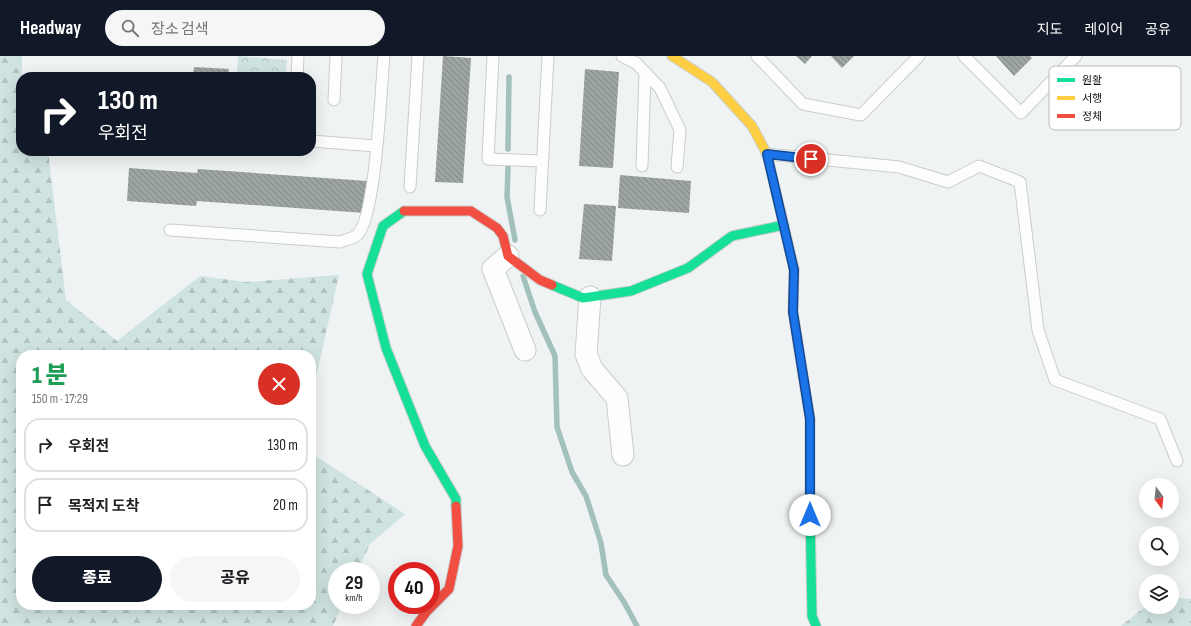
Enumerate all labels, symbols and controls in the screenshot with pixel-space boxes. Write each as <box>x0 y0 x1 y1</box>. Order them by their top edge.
search box <box>105 10 385 46</box>
text: Headway <box>20 17 81 40</box>
icon: search <box>119 17 141 39</box>
text: 장소 검색 <box>151 20 209 39</box>
text: 지도 <box>1037 21 1063 38</box>
text: 레이어 <box>1085 21 1123 38</box>
text: 공유 <box>1145 21 1171 38</box>
legend <box>1049 66 1181 130</box>
text: 원활 <box>1082 74 1102 87</box>
text: 130 m <box>98 84 158 117</box>
icon: right <box>32 88 84 140</box>
text: 서행 <box>1082 92 1102 105</box>
text: 정체 <box>1082 110 1102 123</box>
text: 우회전 <box>98 123 148 144</box>
pin <box>794 142 828 176</box>
icon: arrive <box>800 148 822 170</box>
text: 1 분 <box>32 361 68 390</box>
button: close <box>258 363 300 405</box>
text: 150 m · 17:29 <box>32 391 88 407</box>
icon: right <box>34 434 56 456</box>
text: 130 m <box>268 436 298 455</box>
text: 우회전 <box>68 437 109 456</box>
north arrow <box>1139 478 1179 518</box>
map controls <box>1139 478 1179 614</box>
icon: arrive <box>34 494 56 516</box>
position arrow <box>789 494 831 536</box>
text: 20 m <box>273 496 298 515</box>
text: 목적지 도착 <box>68 497 139 516</box>
button: search <box>1139 526 1179 566</box>
button: 종료 <box>32 556 162 602</box>
button: 공유 <box>170 556 300 602</box>
speed limit sign: 40 <box>388 562 440 614</box>
text: 29 <box>345 571 363 595</box>
button: layers <box>1139 574 1179 614</box>
text: km/h <box>345 592 363 604</box>

